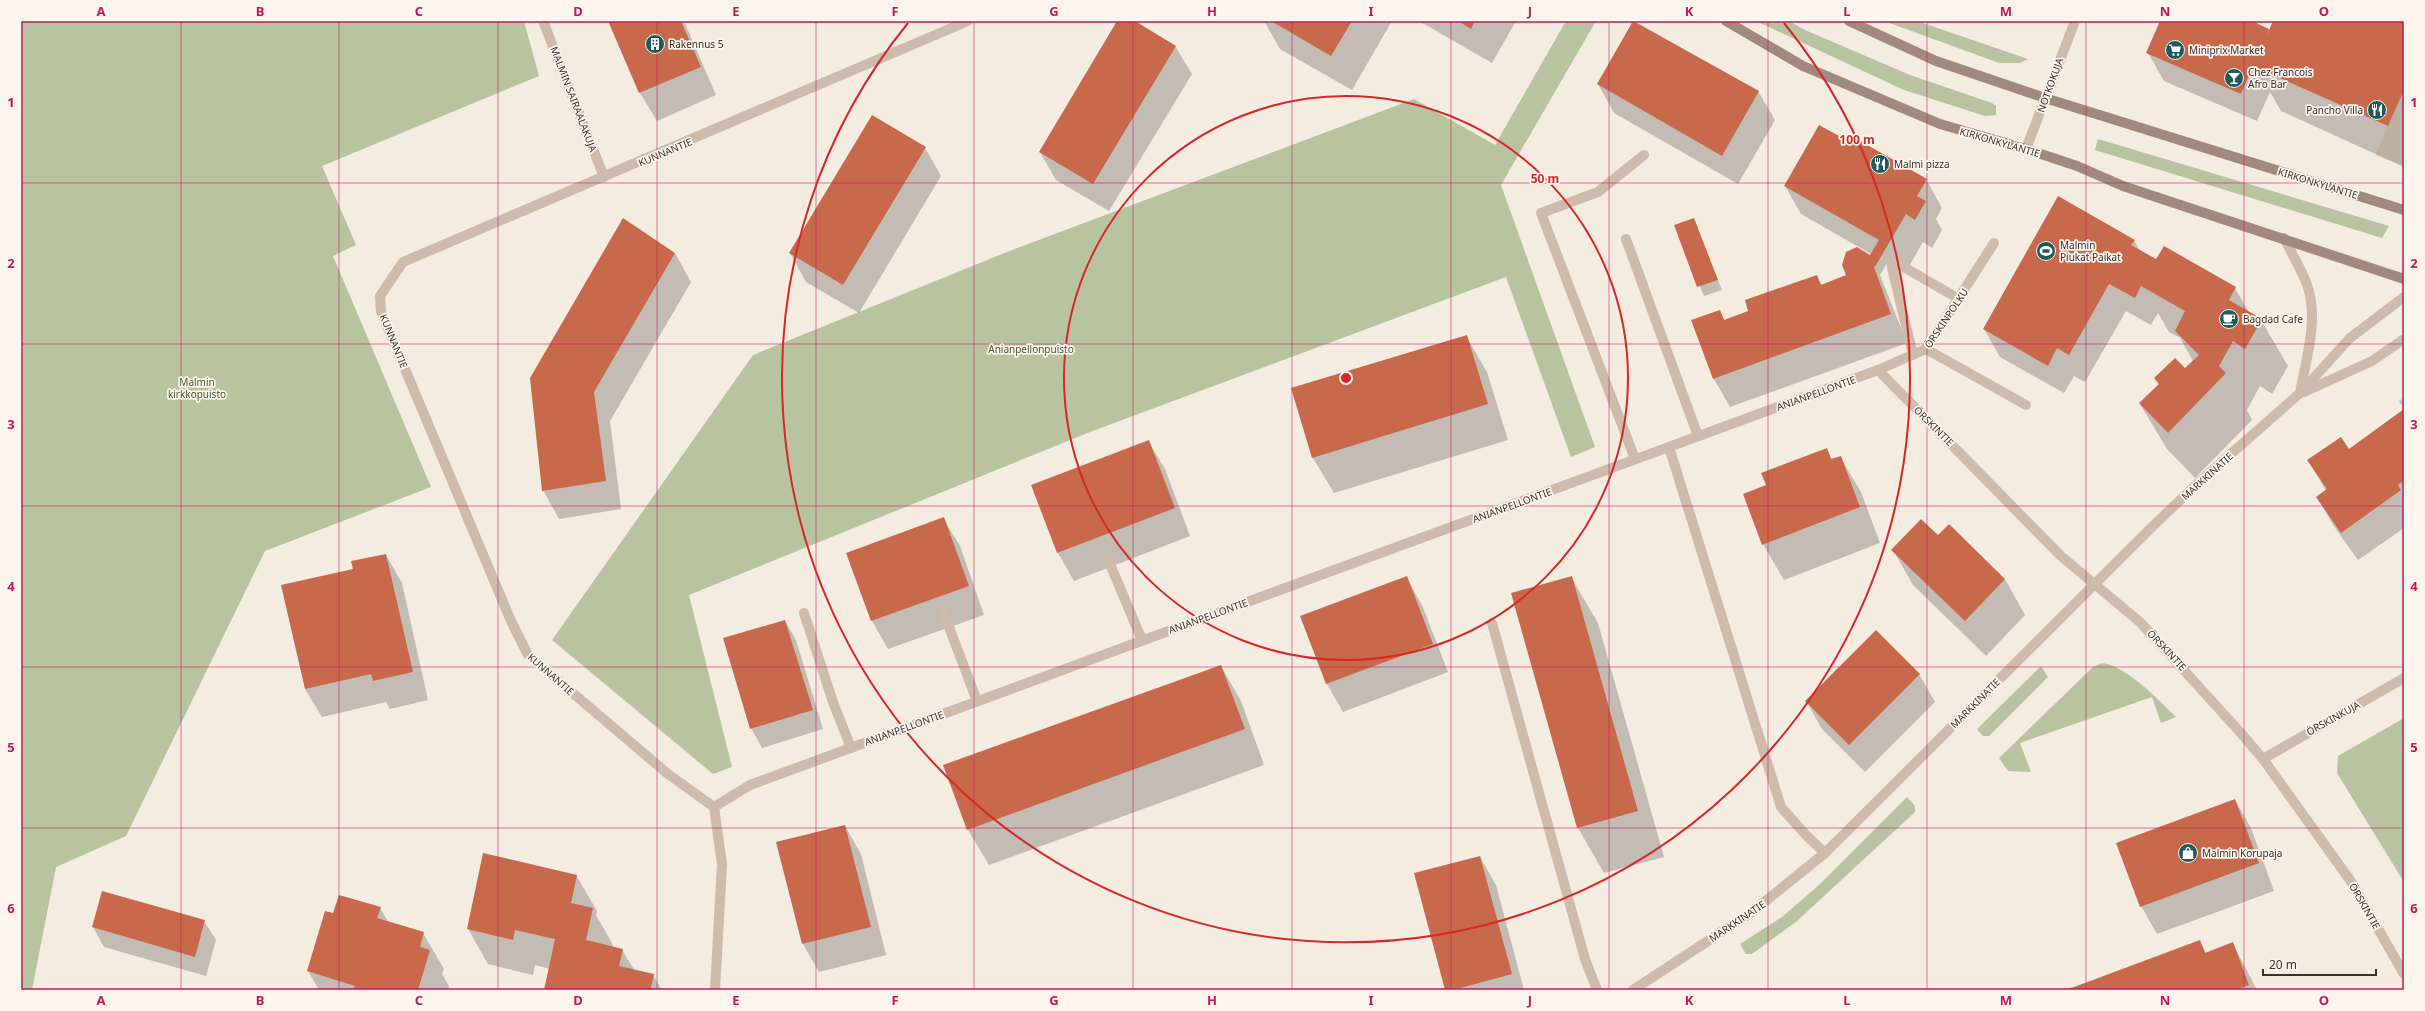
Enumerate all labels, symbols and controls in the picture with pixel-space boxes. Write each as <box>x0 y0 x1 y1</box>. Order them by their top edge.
text: A <box>97 2 106 20</box>
text: B <box>256 2 264 20</box>
text: C <box>415 2 423 20</box>
text: D <box>573 2 583 20</box>
text: E <box>732 2 740 20</box>
text: F <box>891 2 899 20</box>
text: G <box>1049 2 1059 20</box>
text: H <box>1207 2 1217 20</box>
text: I <box>1368 2 1374 20</box>
text: J <box>1527 2 1532 20</box>
text: K <box>1685 2 1694 20</box>
text: L <box>1843 2 1851 20</box>
text: M <box>2000 2 2012 20</box>
text: N <box>2160 2 2170 20</box>
text: O <box>2319 2 2329 20</box>
building icon: Rakennus 5 <box>644 33 666 55</box>
place label: Rakennus 5 <box>669 37 724 51</box>
supermarket icon: Miniprix Market <box>2164 39 2186 61</box>
place label: Miniprix Market <box>2189 43 2264 57</box>
street label: MALMIN SAIRAALAKUJA <box>547 44 601 154</box>
street label: NOTKOKUJA <box>2034 55 2067 114</box>
place label: Chez Francois Afro Bar <box>2248 65 2313 91</box>
bar icon: Chez Francois Afro Bar <box>2223 67 2245 89</box>
text: 1 <box>7 93 15 111</box>
text: 1 <box>2410 93 2418 111</box>
restaurant icon: Pancho Villa <box>2366 99 2388 121</box>
place label: Pancho Villa <box>2306 103 2363 117</box>
street label: KIRKONKYLÄNTIE <box>1958 124 2042 160</box>
text: 100 m <box>1839 131 1875 148</box>
street label: KUNNANTIE <box>636 134 694 170</box>
restaurant icon: Malmi pizza <box>1869 153 1891 175</box>
place label: Malmi pizza <box>1894 157 1950 171</box>
street label: KIRKONKYLÄNTIE <box>2276 164 2360 202</box>
text: 50 m <box>1531 170 1559 187</box>
place label: Malmin Piukat Paikat <box>2060 238 2121 264</box>
sports icon: Malmin Piukat Paikat <box>2035 240 2057 262</box>
text: 2 <box>7 254 15 272</box>
text: 2 <box>2410 254 2418 272</box>
street label: ÖRSKINPOLKU <box>1921 285 1971 351</box>
cafe icon: Bagdad Cafe <box>2218 308 2240 330</box>
street label: KUNNANTIE <box>377 312 411 370</box>
place label: Bagdad Cafe <box>2243 312 2303 326</box>
park label: Anianpellonpuisto <box>988 342 1074 356</box>
centre of rings <box>1339 371 1353 385</box>
street label: ANIANPELLONTIE <box>1775 372 1857 414</box>
park label: Malmin kirkkopuisto <box>168 375 226 401</box>
street label: ÖRSKINTIE <box>1911 403 1957 449</box>
text: 3 <box>7 415 15 433</box>
text: 3 <box>2410 415 2418 433</box>
street label: MARKKINATIE <box>2178 449 2236 503</box>
street label: ANIANPELLONTIE <box>1471 484 1553 526</box>
text: 4 <box>7 577 15 595</box>
text: 4 <box>2410 577 2418 595</box>
street label: ANIANPELLONTIE <box>1167 595 1249 637</box>
street label: ÖRSKINTIE <box>2144 626 2190 674</box>
street label: KUNNANTIE <box>525 650 577 698</box>
street label: MARKKINATIE <box>1947 675 2003 731</box>
street label: ÖRSKINKUJA <box>2304 697 2363 739</box>
street label: ANIANPELLONTIE <box>863 707 945 749</box>
text: 5 <box>7 738 15 756</box>
text: 5 <box>2410 738 2418 756</box>
shop icon: Malmin Korupaja <box>2177 842 2199 864</box>
place label: Malmin Korupaja <box>2202 846 2282 860</box>
street label: ÖRSKINTIE <box>2346 880 2384 932</box>
street label: MARKKINATIE <box>1706 897 1768 945</box>
text: 6 <box>7 899 15 917</box>
text: 6 <box>2410 899 2418 917</box>
scale bar <box>2263 951 2376 977</box>
text: 20 m <box>2269 956 2297 973</box>
text: A <box>97 991 106 1009</box>
text: B <box>256 991 264 1009</box>
text: C <box>415 991 423 1009</box>
text: D <box>573 991 583 1009</box>
text: E <box>732 991 740 1009</box>
text: F <box>891 991 899 1009</box>
text: G <box>1049 991 1059 1009</box>
text: H <box>1207 991 1217 1009</box>
text: I <box>1368 991 1374 1009</box>
text: J <box>1527 991 1532 1009</box>
text: K <box>1685 991 1694 1009</box>
text: L <box>1843 991 1851 1009</box>
text: M <box>2000 991 2012 1009</box>
text: N <box>2160 991 2170 1009</box>
text: O <box>2319 991 2329 1009</box>

